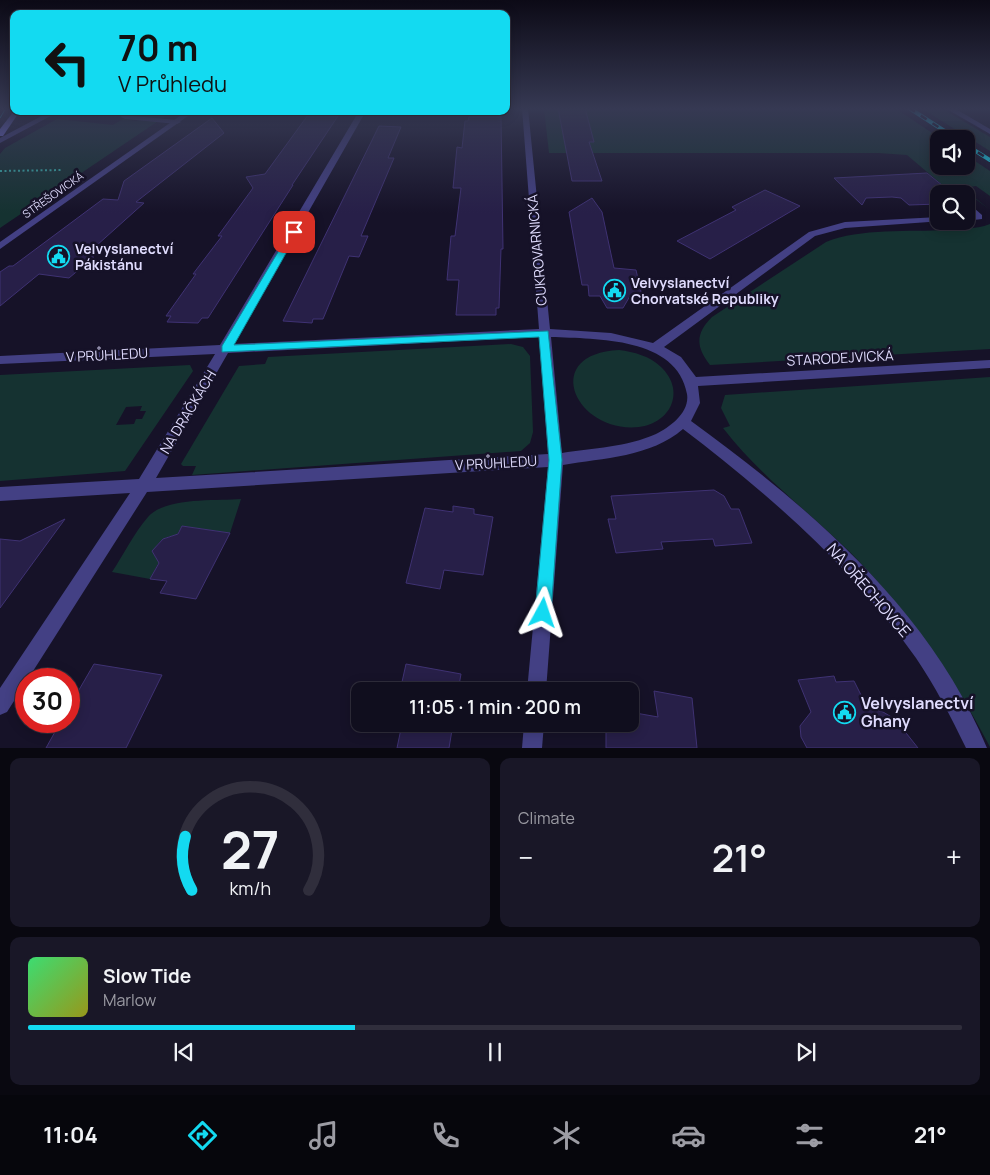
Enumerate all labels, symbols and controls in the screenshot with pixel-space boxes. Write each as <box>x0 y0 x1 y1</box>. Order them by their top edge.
text: 70 m <box>118 24 198 72</box>
icon: left <box>35 30 100 95</box>
text: V Průhledu <box>118 69 227 99</box>
map controls <box>930 130 975 230</box>
button: sound <box>930 130 975 175</box>
street label: STŘEŠOVICKÁ <box>19 168 86 221</box>
button: search <box>930 185 975 230</box>
street label: CUKROVARNICKÁ <box>522 193 551 307</box>
pin <box>273 211 315 253</box>
icon: arrive <box>280 218 308 246</box>
place label: Velvyslanectví Pákistánu <box>75 239 173 274</box>
public building icon: Velvyslanectví Pákistánu <box>47 245 71 269</box>
place label: Velvyslanectví Chorvatské Republiky <box>631 273 779 308</box>
public building icon: Velvyslanectví Chorvatské Republiky <box>603 279 627 303</box>
street label: V PRŮHLEDU <box>65 343 149 366</box>
street label: STARODEJVICKÁ <box>786 345 894 370</box>
street label: NA DRAČKÁCH <box>155 366 220 457</box>
street label: V PRŮHLEDU <box>454 451 538 474</box>
street label: NA OŘECHOVCE <box>822 538 916 642</box>
position arrow <box>516 586 568 638</box>
speed limit sign: 30 <box>15 668 80 733</box>
place label: Velvyslanectví Ghany <box>861 692 974 732</box>
text: 11:05 · 1 min · 200 m <box>409 694 581 720</box>
public building icon: Velvyslanectví Ghany <box>833 700 857 724</box>
text: Climate <box>518 807 575 829</box>
text: 27 <box>221 814 279 885</box>
text: 21° <box>712 831 767 883</box>
text: − <box>518 838 533 876</box>
text: + <box>946 838 962 876</box>
text: km/h <box>229 876 271 900</box>
text: Slow Tide <box>103 963 191 989</box>
text: Marlow <box>103 989 156 1011</box>
icon: previous <box>170 1038 198 1066</box>
icon: pause <box>481 1038 509 1066</box>
icon: next <box>792 1038 820 1066</box>
icon: directions <box>185 1118 220 1153</box>
icon: music <box>306 1118 341 1153</box>
icon: phone <box>428 1118 463 1153</box>
icon: climate <box>549 1118 584 1153</box>
icon: car <box>671 1118 706 1153</box>
icon: filters <box>792 1118 827 1153</box>
text: 11:04 <box>43 1120 98 1150</box>
text: 21° <box>914 1120 947 1150</box>

